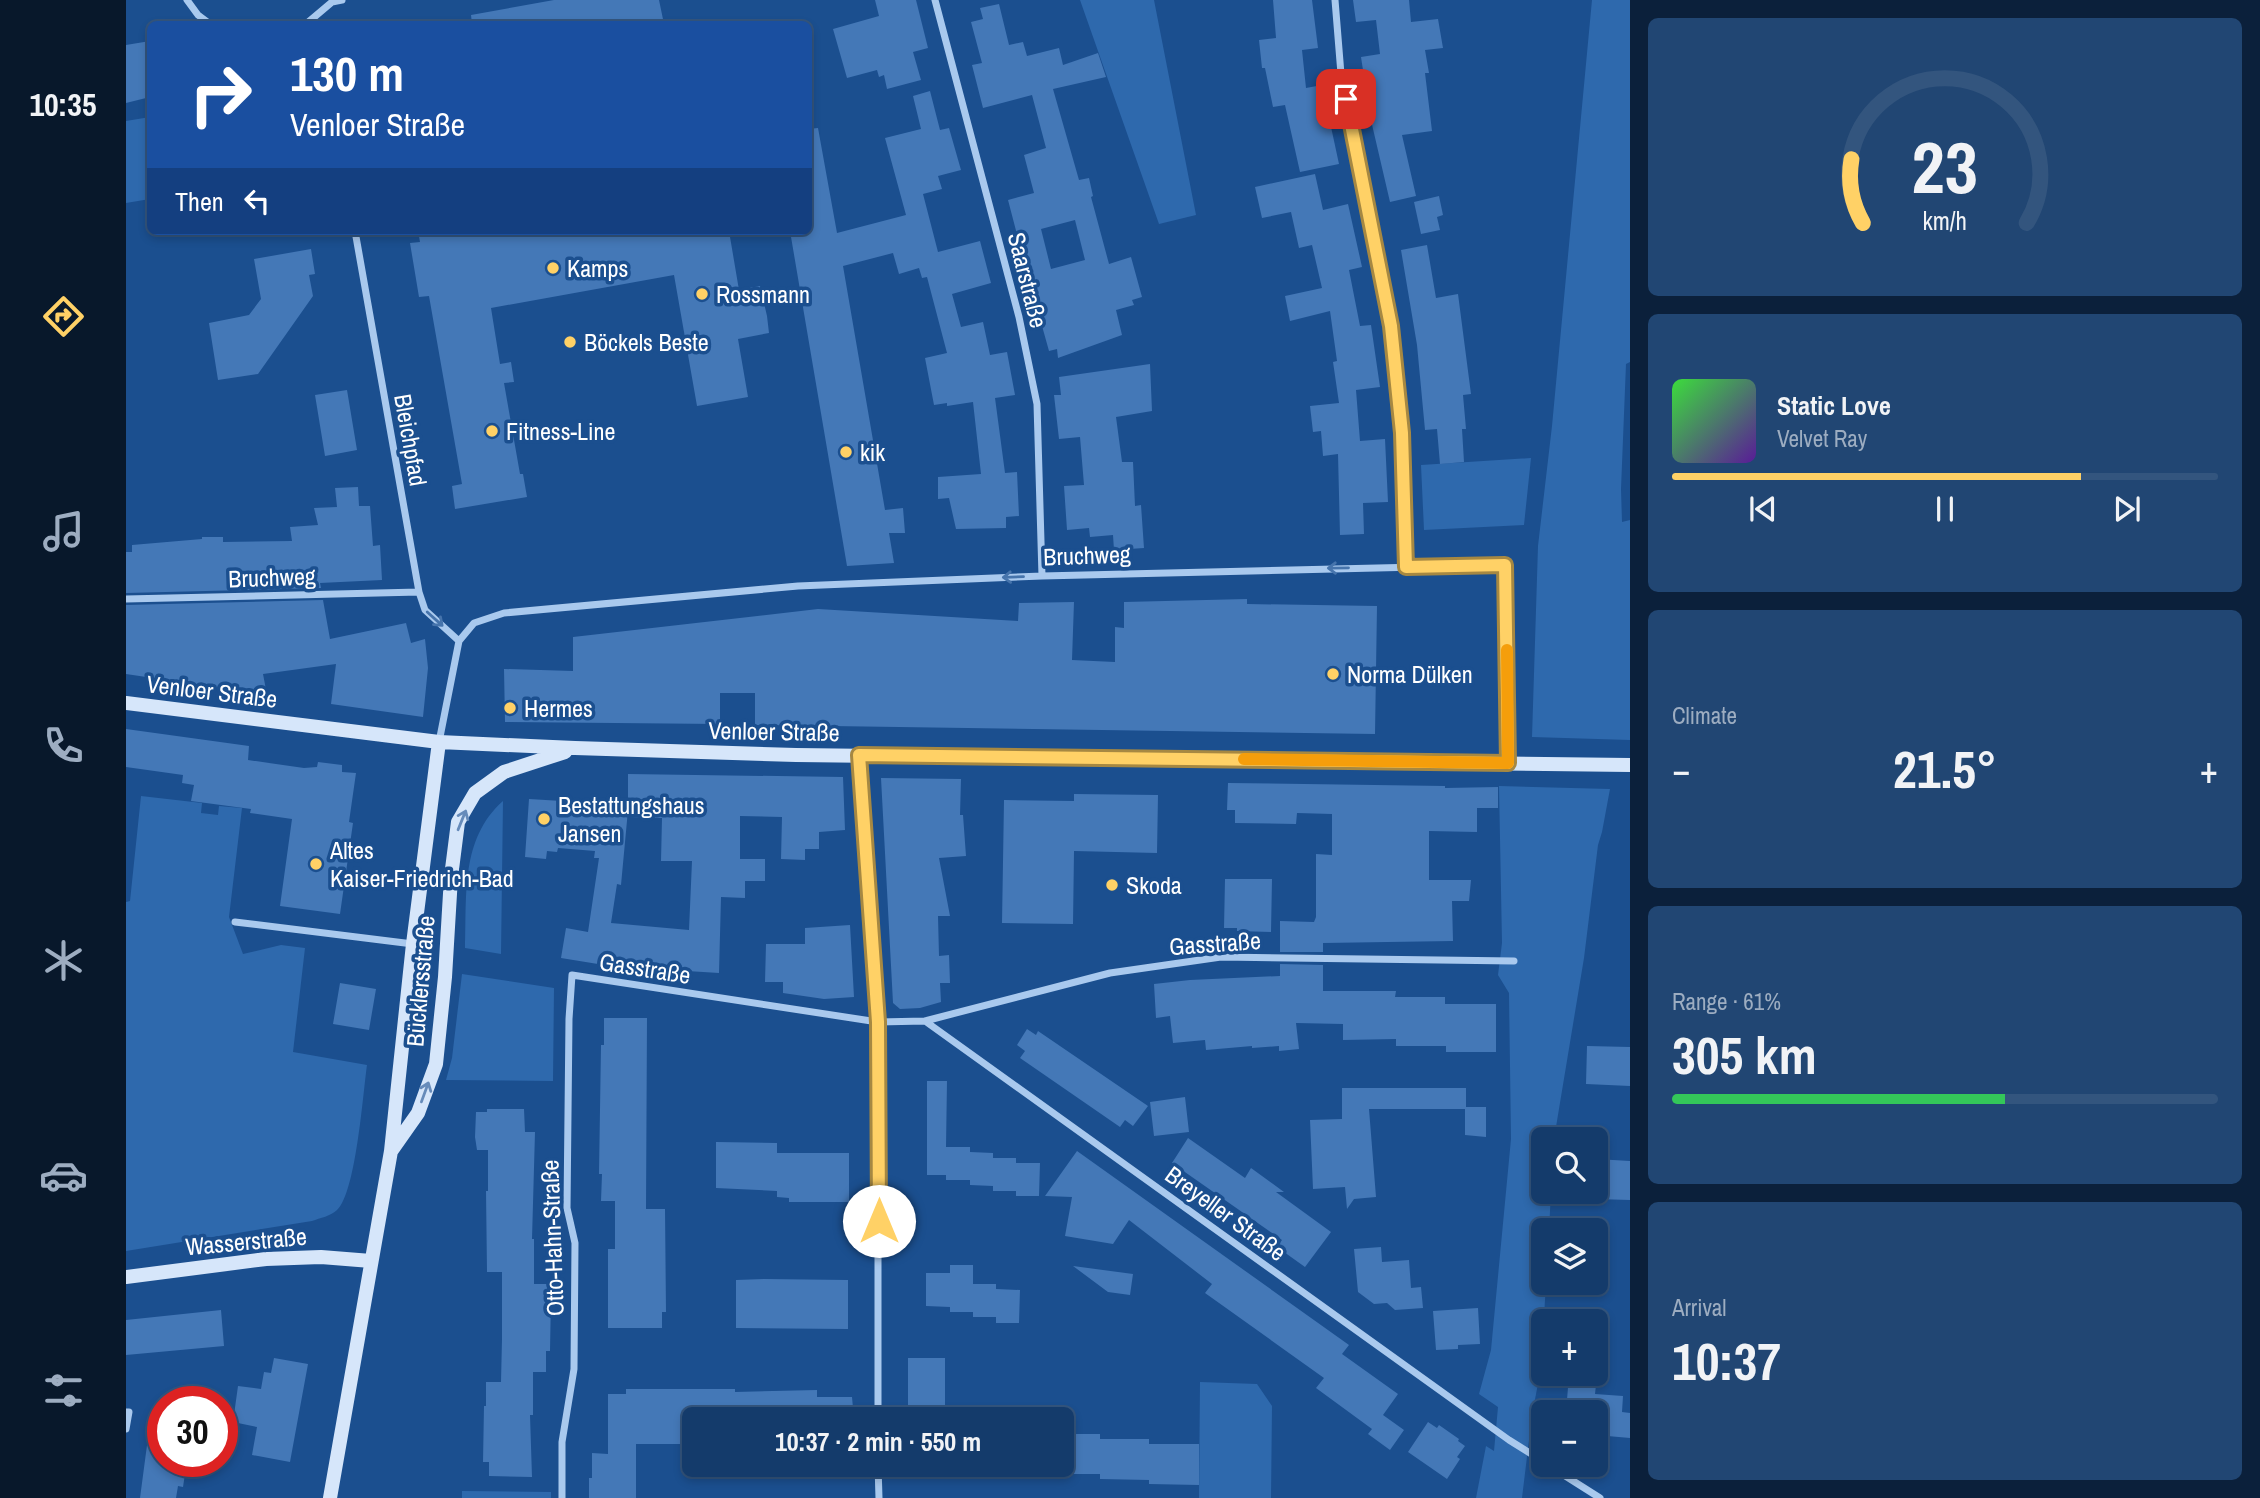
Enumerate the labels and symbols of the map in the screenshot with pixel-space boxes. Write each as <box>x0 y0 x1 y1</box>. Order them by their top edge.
pin <box>1316 69 1376 129</box>
street label: Saarstraße <box>1001 229 1055 331</box>
place label: Kamps <box>567 252 628 284</box>
marker: Kamps <box>545 260 561 276</box>
place label: Rossmann <box>716 278 810 310</box>
marker: Rossmann <box>694 286 710 302</box>
place label: Böckels Beste <box>584 326 709 358</box>
marker: Böckels Beste <box>562 334 578 350</box>
street label: Bleichpfad <box>387 391 435 489</box>
place label: Fitness-Line <box>506 415 615 447</box>
marker: Fitness-Line <box>484 423 500 439</box>
place label: kik <box>860 436 885 468</box>
marker: kik <box>838 444 854 460</box>
street label: Bruchweg <box>1043 537 1131 573</box>
street label: Bruchweg <box>228 559 316 595</box>
one-way arrow <box>1327 562 1350 575</box>
one-way arrow <box>1002 571 1025 584</box>
one-way arrow <box>426 611 443 628</box>
place label: Norma Dülken <box>1347 658 1473 690</box>
marker: Norma Dülken <box>1325 666 1341 682</box>
street label: Venloer Straße <box>145 667 279 715</box>
place label: Hermes <box>524 692 593 724</box>
marker: Hermes <box>502 700 518 716</box>
street label: Venloer Straße <box>708 714 840 748</box>
place label: Bestattungshaus Jansen <box>558 789 705 849</box>
one-way arrow <box>456 810 469 831</box>
marker: Bestattungshaus Jansen <box>536 811 552 827</box>
place label: Altes Kaiser-Friedrich-Bad <box>329 834 514 894</box>
marker: Altes Kaiser-Friedrich-Bad <box>308 856 324 872</box>
place label: Skoda <box>1126 869 1182 901</box>
marker: Skoda <box>1104 877 1120 893</box>
street label: Bücklersstraße <box>398 914 442 1048</box>
street label: Gasstraße <box>1168 924 1262 962</box>
street label: Gasstraße <box>597 945 693 991</box>
one-way arrow <box>420 1082 433 1104</box>
street label: Breyeller Straße <box>1159 1158 1293 1268</box>
street label: Otto-Hahn-Straße <box>533 1159 571 1317</box>
position arrow <box>842 1184 916 1258</box>
street label: Wasserstraße <box>184 1220 308 1262</box>
speed limit sign: 30 <box>147 1386 238 1477</box>

